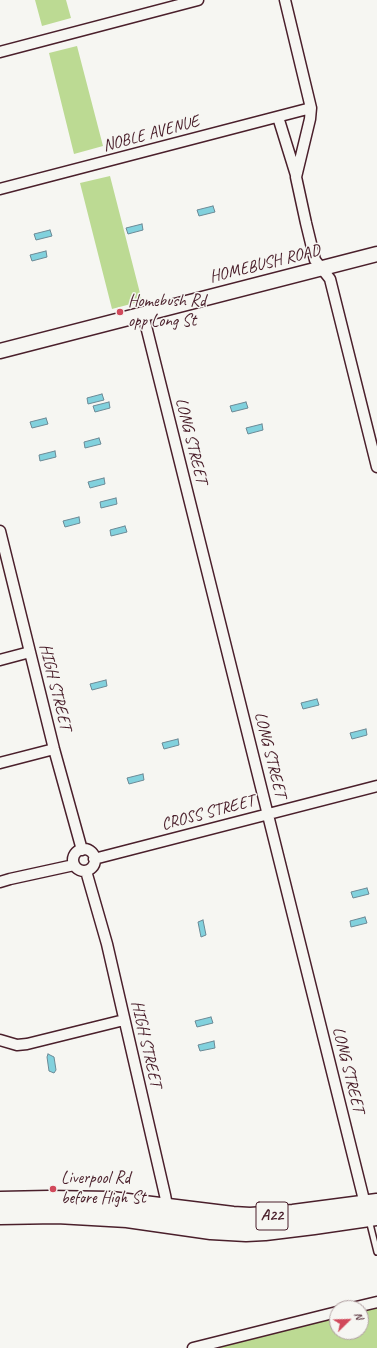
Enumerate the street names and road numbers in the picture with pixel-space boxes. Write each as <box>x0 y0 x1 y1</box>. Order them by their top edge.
street label: NOBLE AVENUE <box>101 111 201 157</box>
street label: HOMEBUSH ROAD <box>207 240 323 288</box>
street label: LONG STREET <box>171 396 211 486</box>
street label: HIGH STREET <box>34 642 76 732</box>
street label: LONG STREET <box>250 710 290 800</box>
street label: CROSS STREET <box>159 791 257 835</box>
street label: HIGH STREET <box>126 999 166 1089</box>
street label: LONG STREET <box>328 1025 368 1115</box>
road number: A22 <box>256 1202 288 1230</box>

